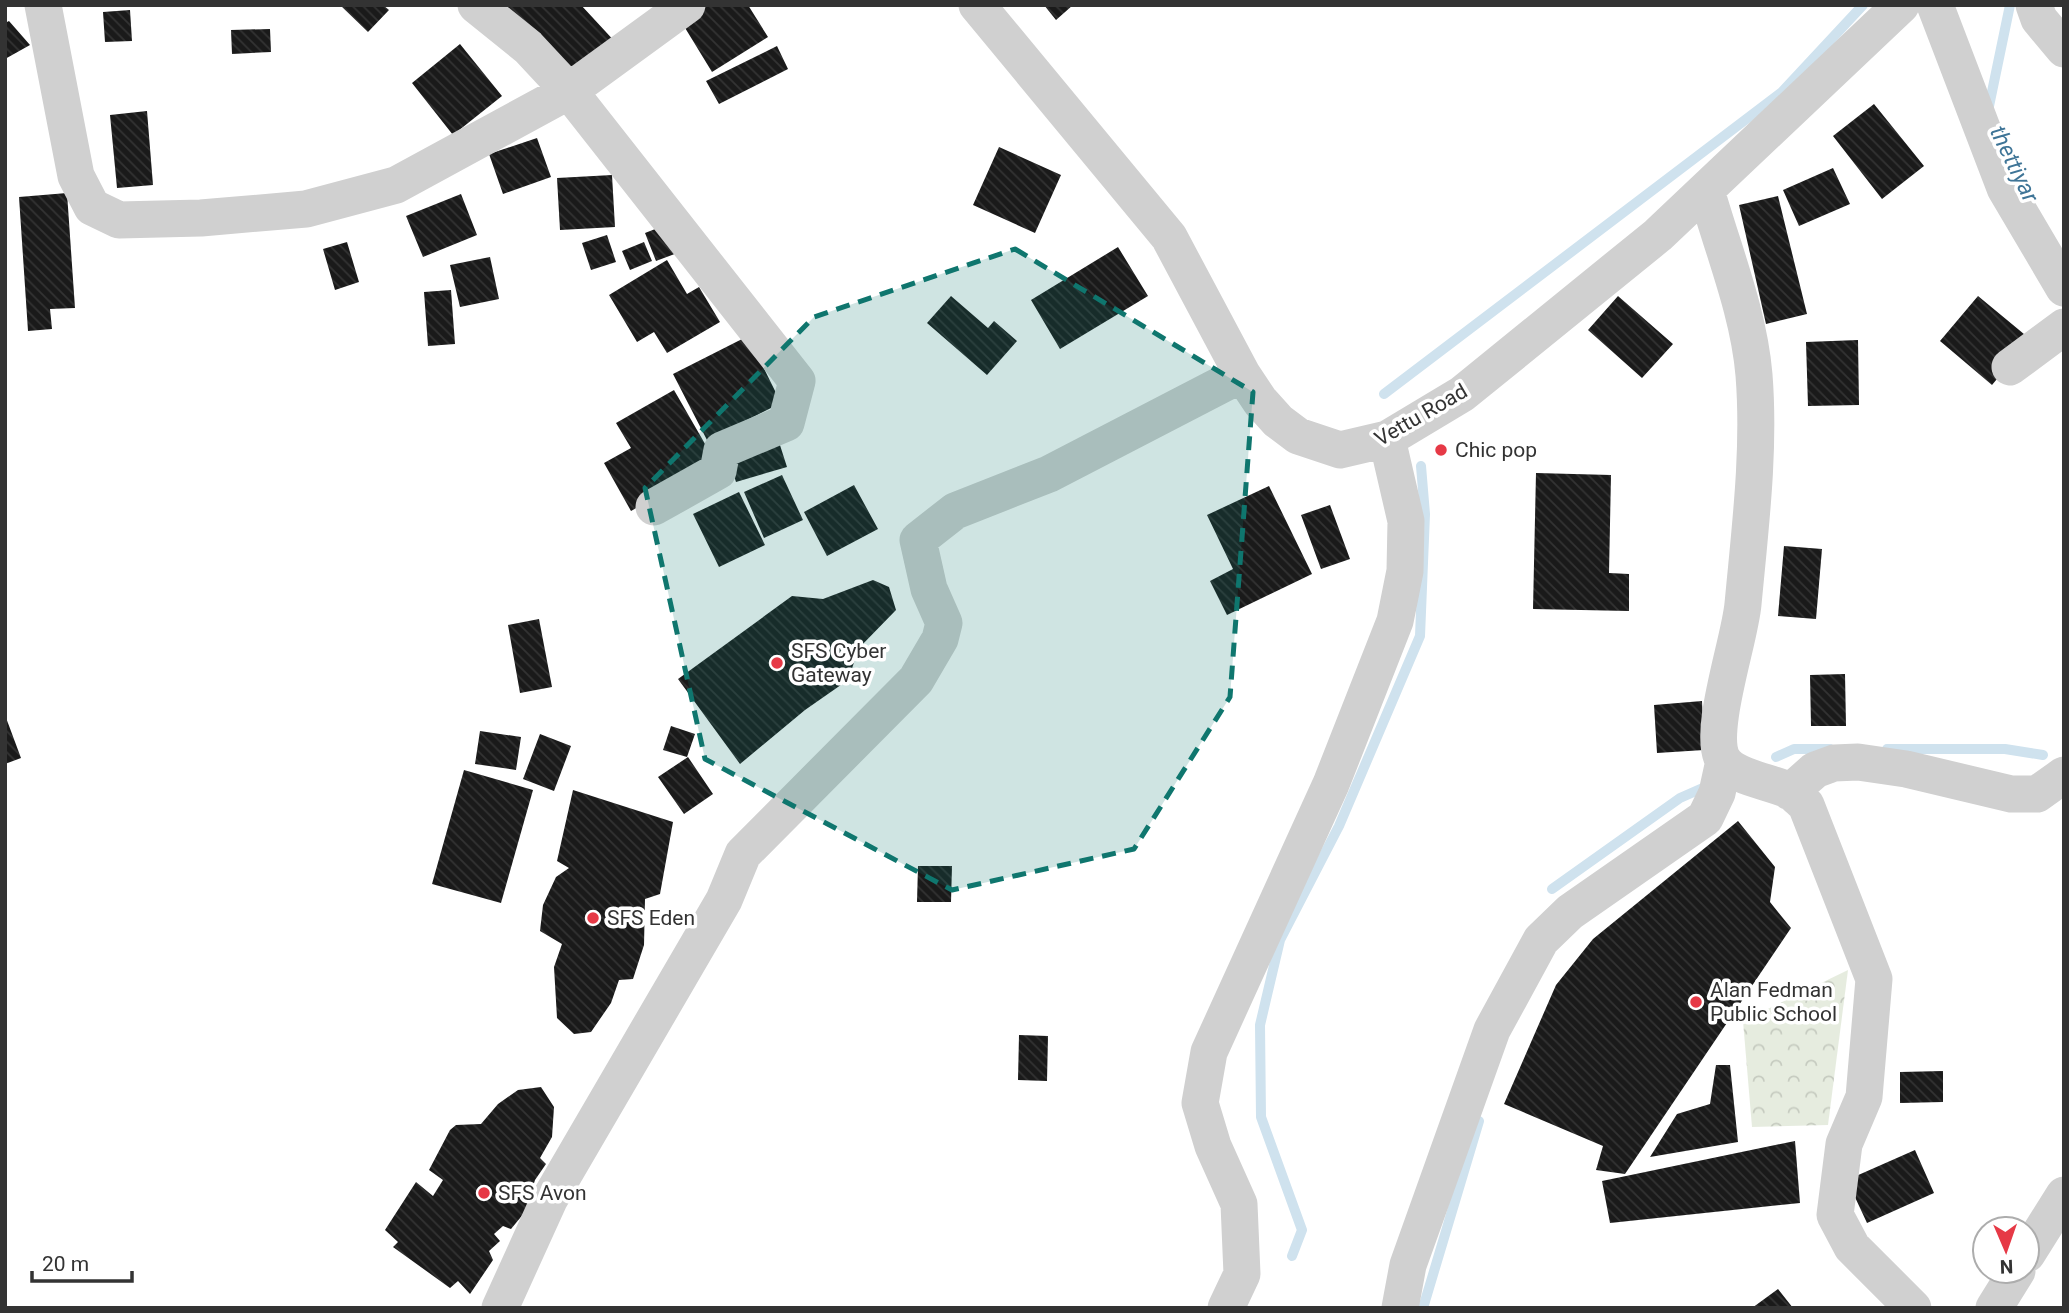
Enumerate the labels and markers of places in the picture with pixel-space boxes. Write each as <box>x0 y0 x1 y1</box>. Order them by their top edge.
place label: Chic pop <box>1455 438 1537 462</box>
marker: Chic pop <box>1433 442 1449 458</box>
place label: SFS Cyber Gateway <box>791 639 886 687</box>
marker: SFS Cyber Gateway <box>769 655 785 671</box>
place label: SFS Eden <box>607 906 695 930</box>
marker: SFS Eden <box>585 910 601 926</box>
place label: Alan Fedman Public School <box>1710 978 1837 1026</box>
marker: Alan Fedman Public School <box>1688 994 1704 1010</box>
place label: SFS Avon <box>498 1181 587 1205</box>
marker: SFS Avon <box>476 1185 492 1201</box>

